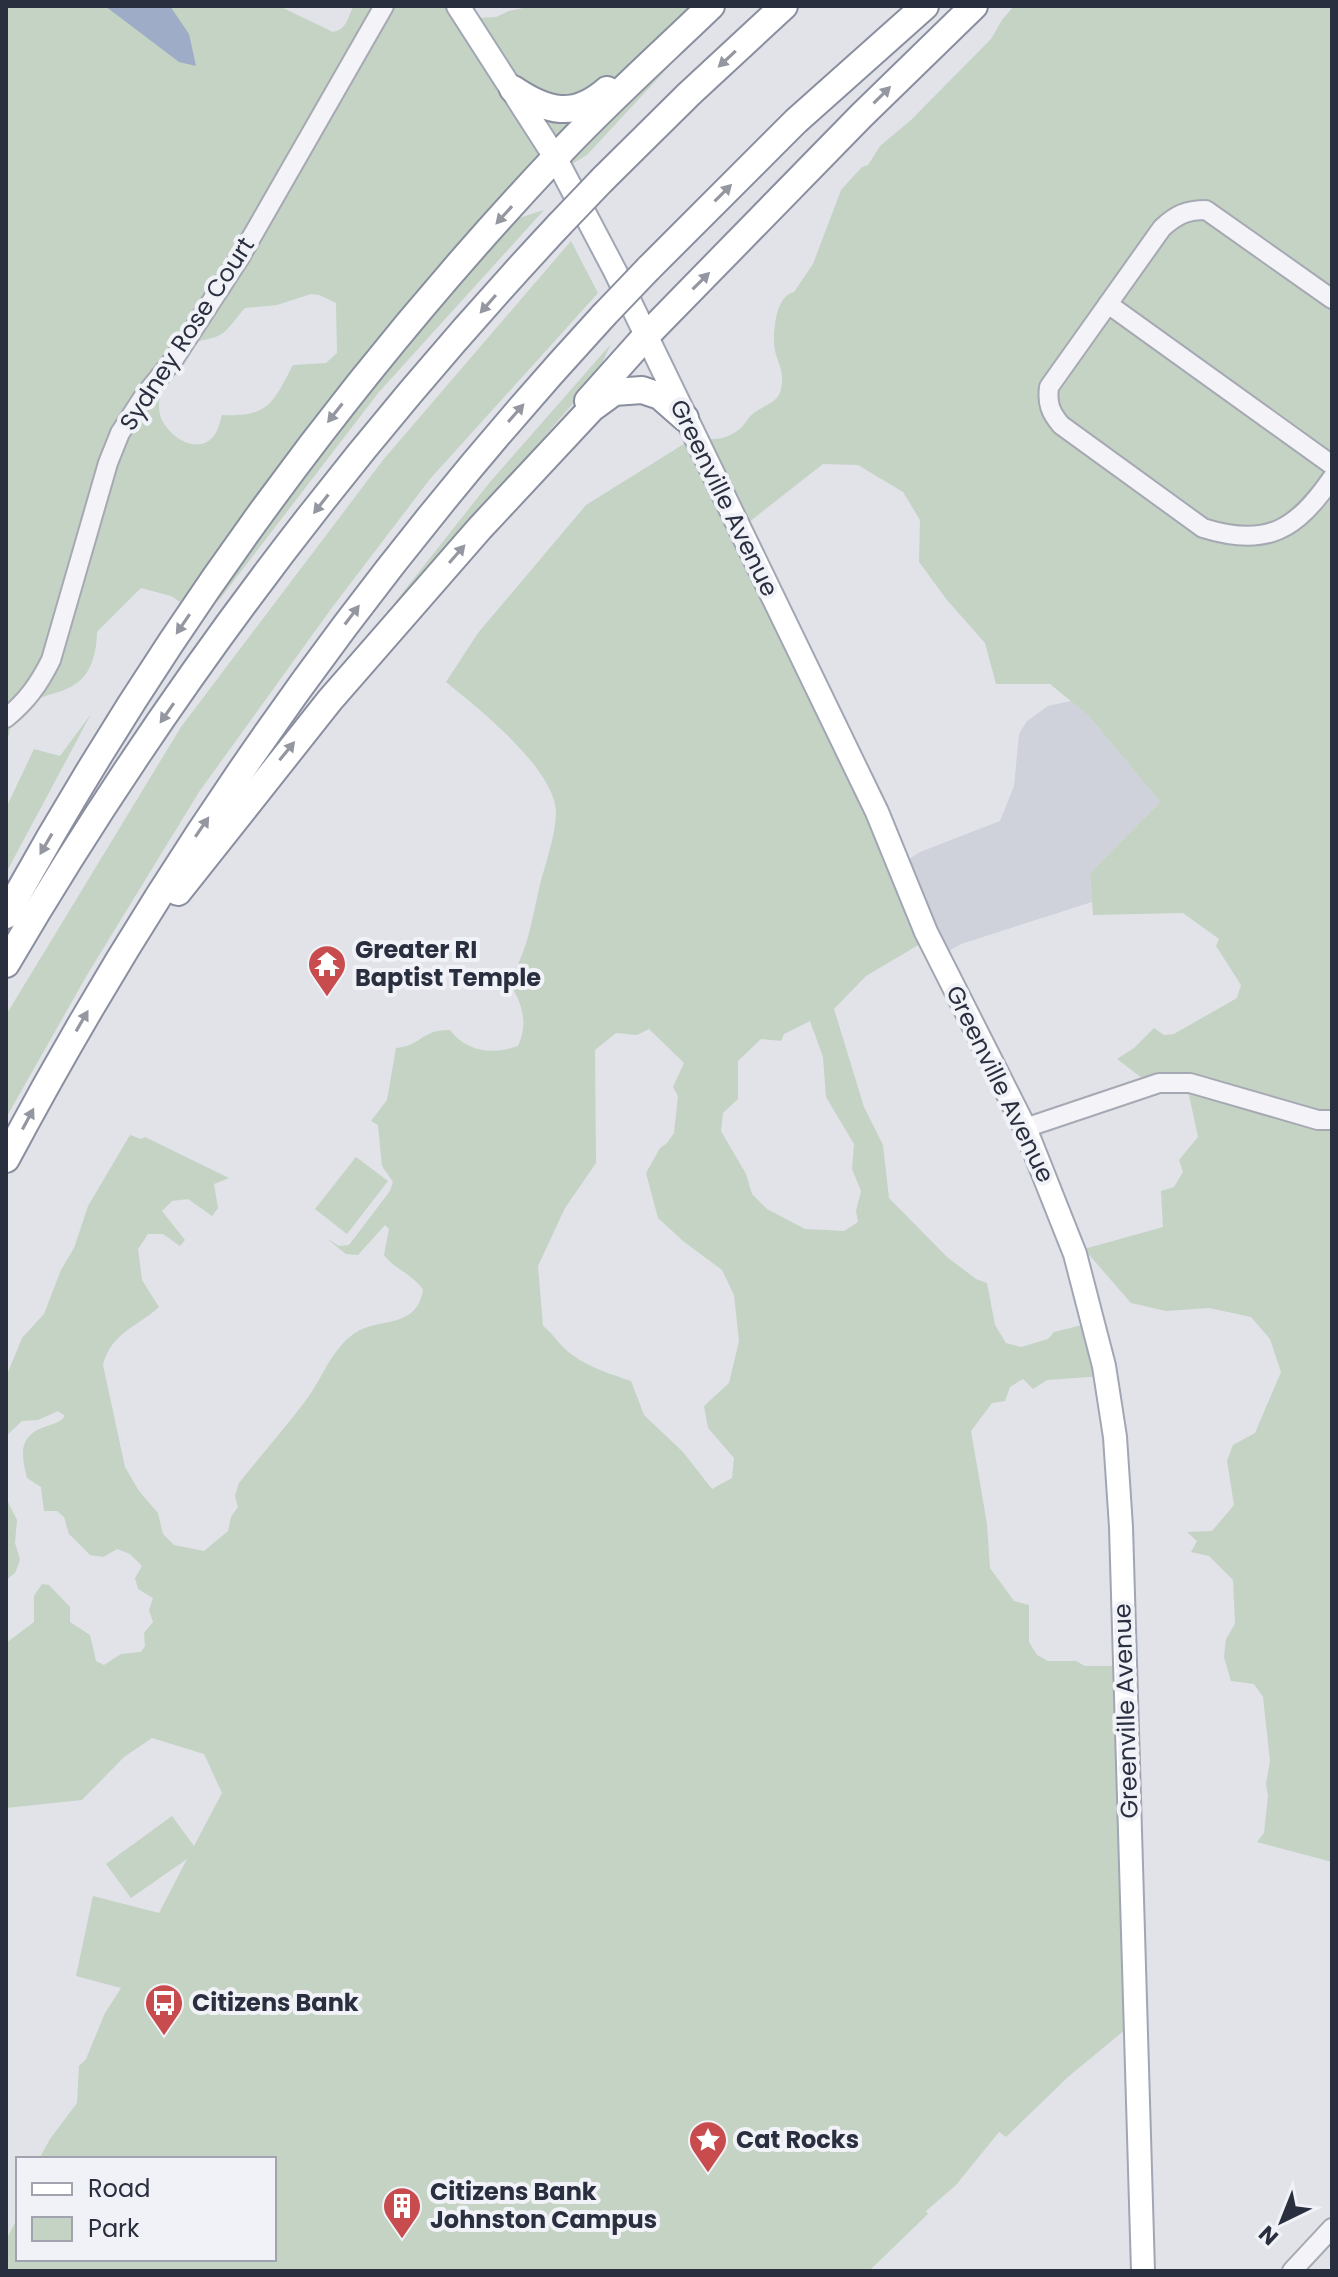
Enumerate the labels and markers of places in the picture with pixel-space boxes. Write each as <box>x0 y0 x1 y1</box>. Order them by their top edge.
place label: Greater RI Baptist Temple <box>355 933 541 994</box>
temple icon: Greater RI Baptist Temple <box>306 943 348 998</box>
bus stop icon: Citizens Bank <box>143 1982 185 2037</box>
place label: Citizens Bank <box>192 1986 359 2019</box>
place icon: Cat Rocks <box>687 2119 729 2174</box>
place label: Cat Rocks <box>736 2123 859 2156</box>
place label: Citizens Bank Johnston Campus <box>430 2175 657 2236</box>
building icon: Citizens Bank Johnston Campus <box>381 2185 423 2240</box>

